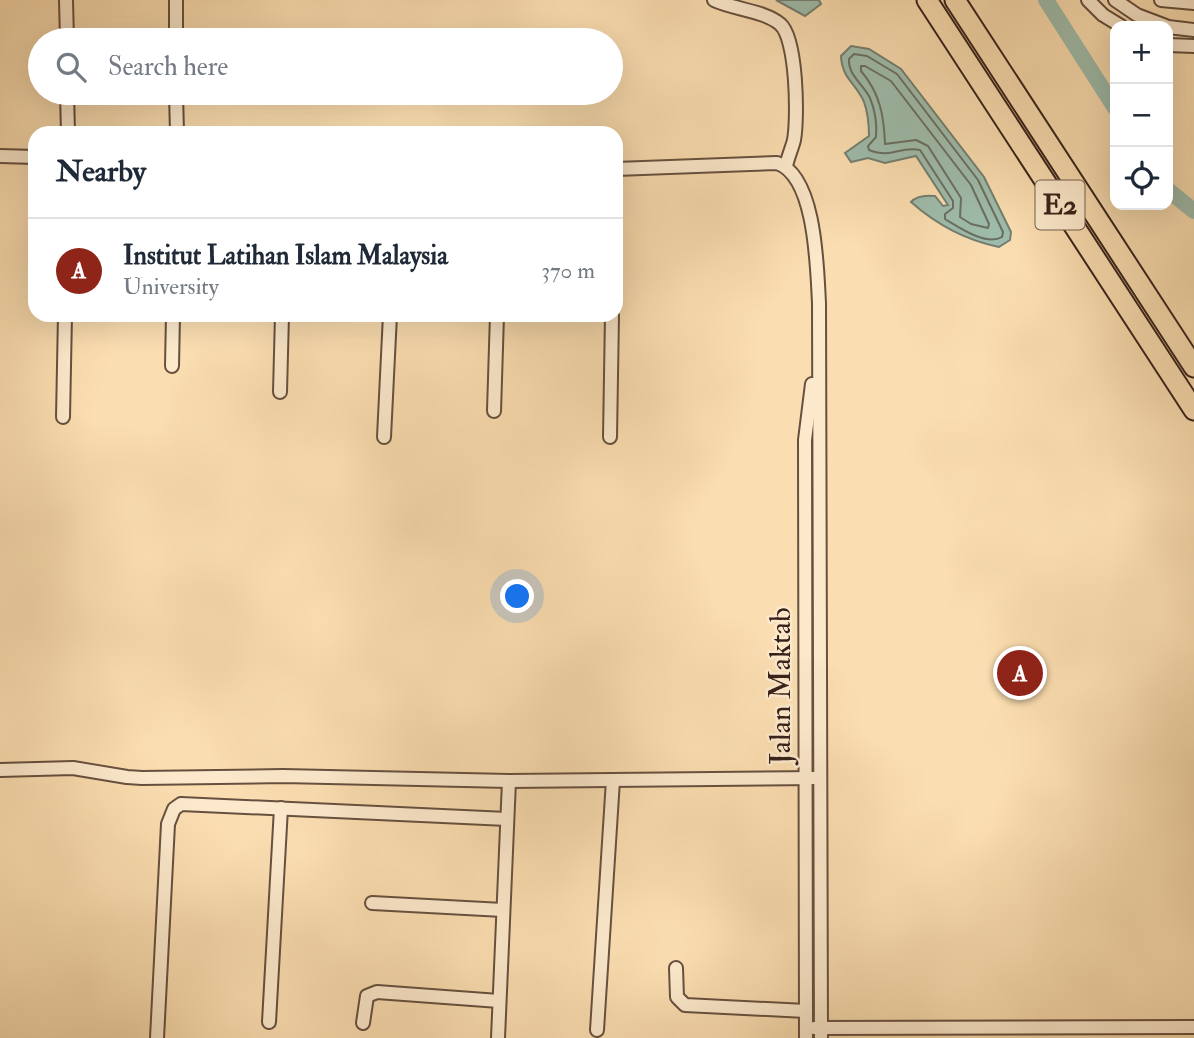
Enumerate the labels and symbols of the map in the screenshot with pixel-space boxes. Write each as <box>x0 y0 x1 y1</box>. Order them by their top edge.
road number: E2 <box>1036 180 1084 230</box>
your location <box>500 579 534 613</box>
street label: Jalan Maktab <box>762 607 799 766</box>
pin: A <box>997 647 1043 699</box>

